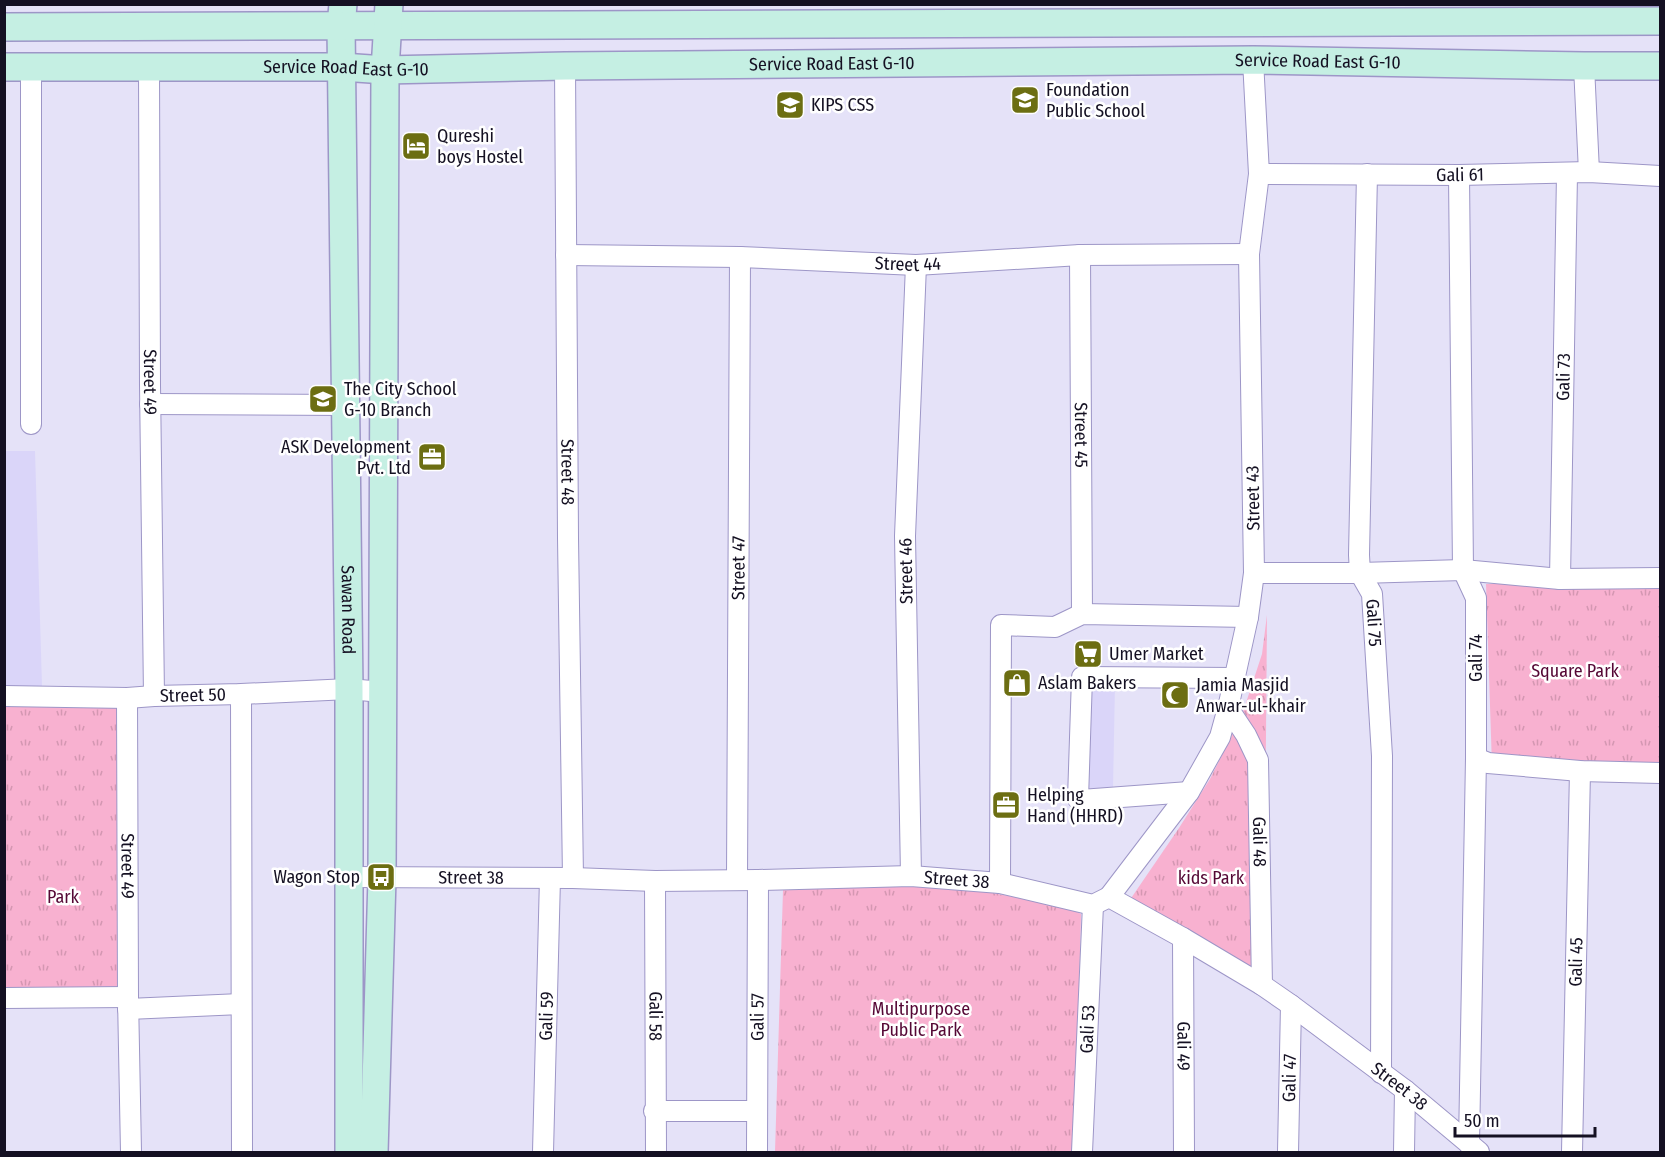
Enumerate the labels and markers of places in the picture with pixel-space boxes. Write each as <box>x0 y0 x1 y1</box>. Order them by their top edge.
place label: Foundation Public School <box>1046 79 1145 122</box>
school or university icon: Foundation Public School <box>1009 84 1041 116</box>
school or university icon: KIPS CSS <box>774 89 806 121</box>
place label: KIPS CSS <box>811 94 874 116</box>
place label: Qureshi boys Hostel <box>437 125 523 168</box>
hotel icon: Qureshi boys Hostel <box>400 130 432 162</box>
place label: The City School G-10 Branch <box>344 378 457 421</box>
school or university icon: The City School G-10 Branch <box>307 383 339 415</box>
place label: ASK Development Pvt. Ltd <box>281 436 411 479</box>
office icon: ASK Development Pvt. Ltd <box>416 441 448 473</box>
supermarket icon: Umer Market <box>1072 638 1104 670</box>
place label: Umer Market <box>1109 643 1204 665</box>
shop icon: Aslam Bakers <box>1001 667 1033 699</box>
place label: Aslam Bakers <box>1038 672 1137 694</box>
place label: Jamia Masjid Anwar-ul-khair <box>1196 674 1307 717</box>
mosque icon: Jamia Masjid Anwar-ul-khair <box>1159 679 1191 711</box>
place label: Helping Hand (HHRD) <box>1027 784 1123 827</box>
office icon: Helping Hand (HHRD) <box>990 789 1022 821</box>
bus stop icon: Wagon Stop <box>365 861 397 893</box>
place label: Wagon Stop <box>273 866 360 888</box>

